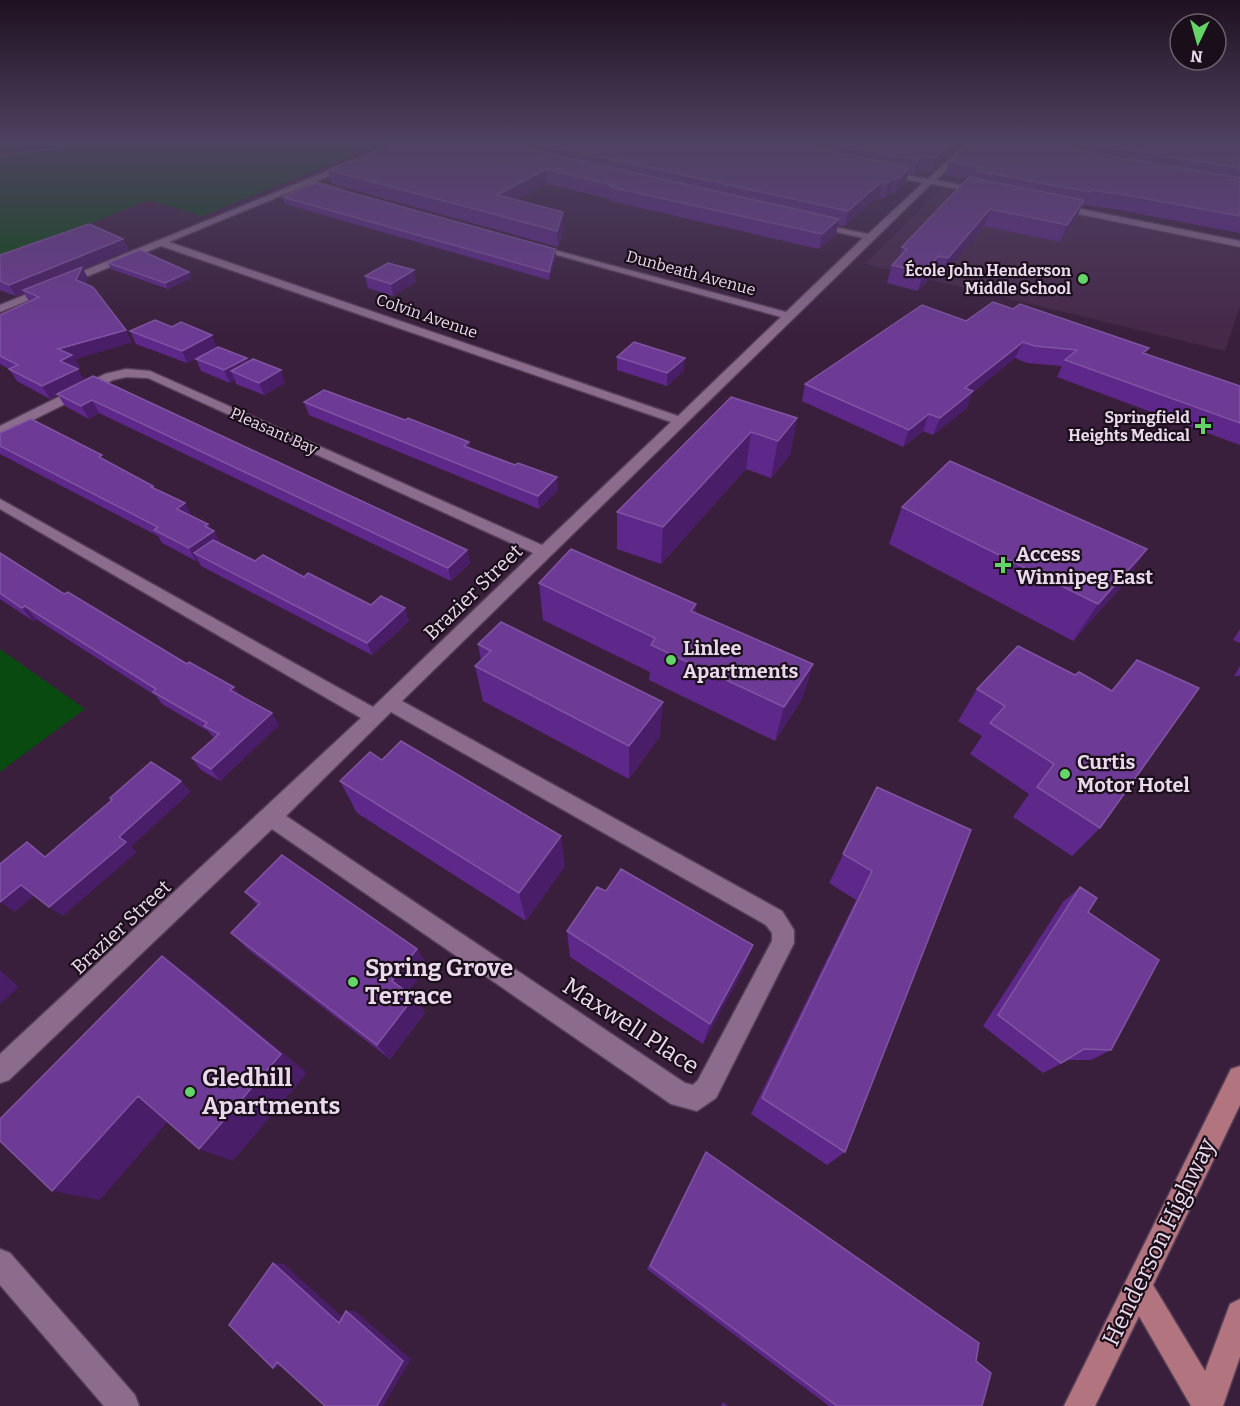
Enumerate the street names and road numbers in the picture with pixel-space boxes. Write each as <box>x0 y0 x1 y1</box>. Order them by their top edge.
street label: Dunbeath Avenue <box>624 247 758 299</box>
street label: Colvin Avenue <box>374 290 480 342</box>
street label: Pleasant Bay <box>227 403 321 459</box>
street label: Brazier Street <box>419 539 527 645</box>
street label: Brazier Street <box>66 875 176 979</box>
street label: Maxwell Place <box>558 972 704 1080</box>
street label: Henderson Highway <box>1097 1133 1222 1350</box>

